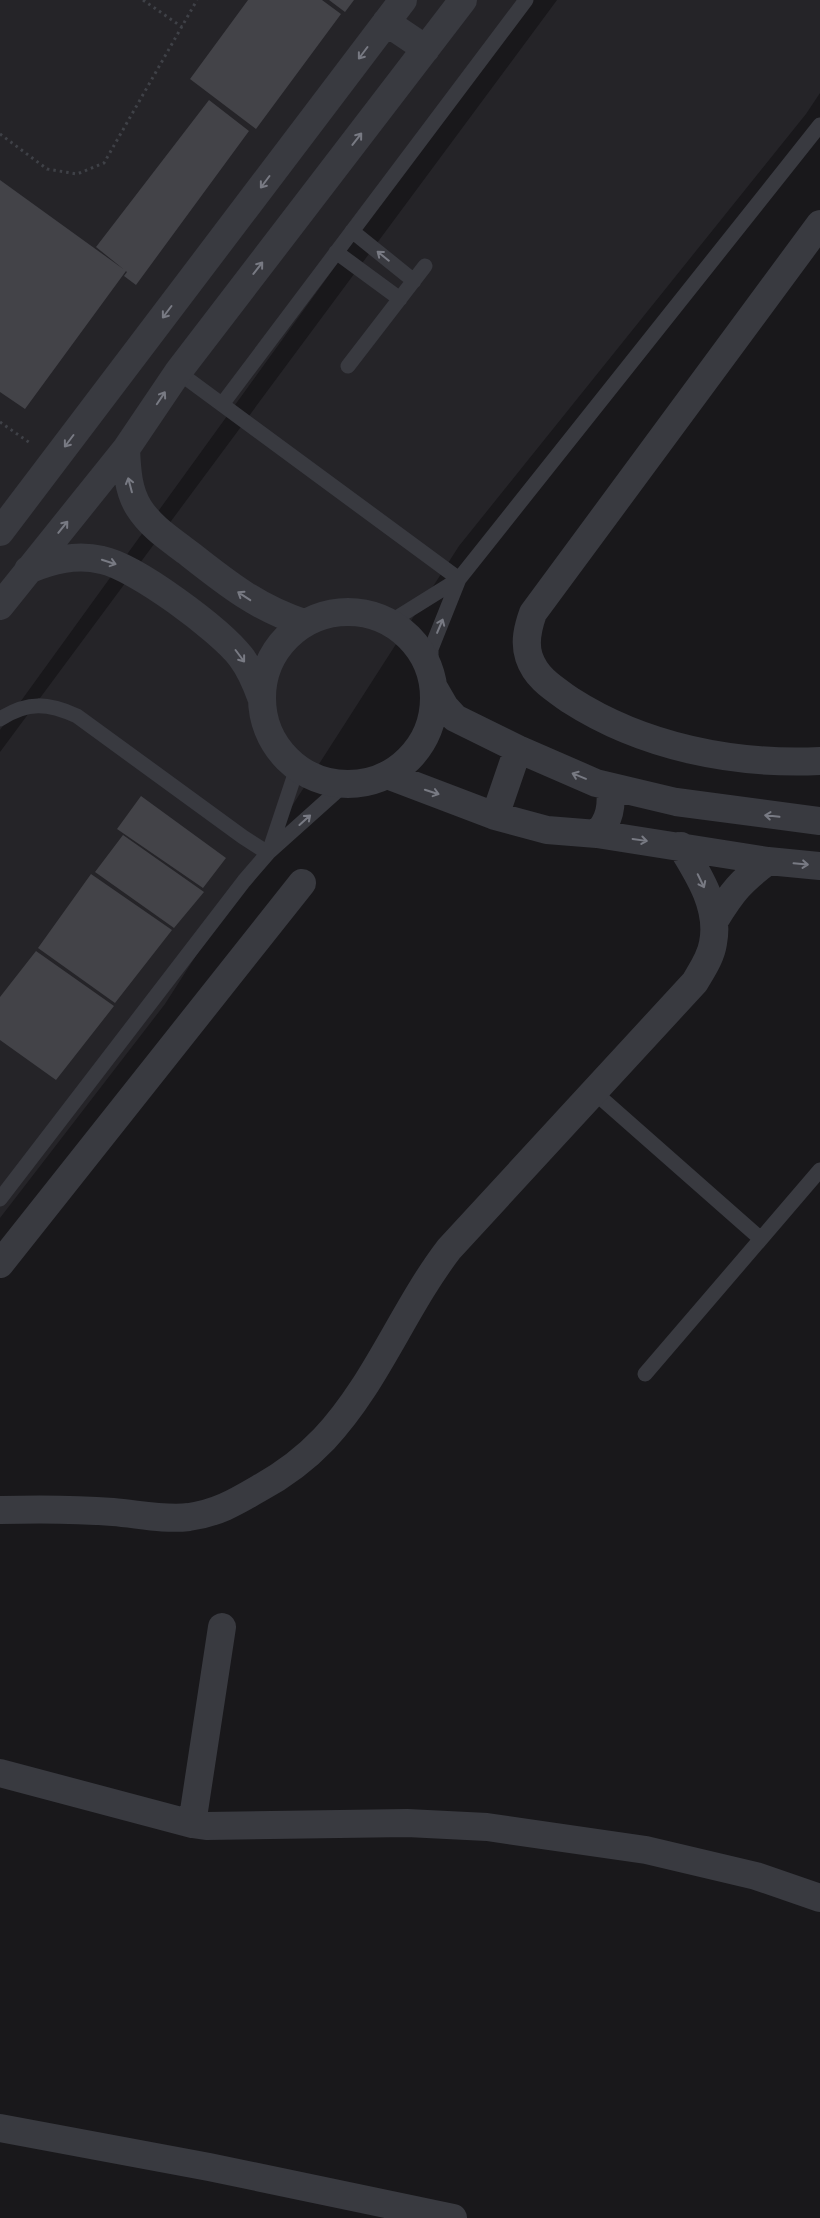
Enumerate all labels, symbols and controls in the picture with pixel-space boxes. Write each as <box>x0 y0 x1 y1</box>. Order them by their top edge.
one-way arrow <box>358 46 368 60</box>
one-way arrow <box>352 132 362 146</box>
one-way arrow <box>260 175 270 189</box>
one-way arrow <box>377 250 390 261</box>
one-way arrow <box>252 261 263 274</box>
one-way arrow <box>161 305 172 318</box>
one-way arrow <box>156 391 166 405</box>
one-way arrow <box>63 434 74 447</box>
one-way arrow <box>125 477 135 493</box>
one-way arrow <box>57 521 68 534</box>
one-way arrow <box>101 558 117 568</box>
one-way arrow <box>237 591 251 601</box>
one-way arrow <box>436 619 446 634</box>
one-way arrow <box>235 649 245 663</box>
one-way arrow <box>572 771 587 780</box>
one-way arrow <box>424 788 440 797</box>
one-way arrow <box>764 811 780 821</box>
one-way arrow <box>298 814 311 826</box>
one-way arrow <box>632 835 648 845</box>
one-way arrow <box>793 859 809 869</box>
one-way arrow <box>697 873 706 888</box>

